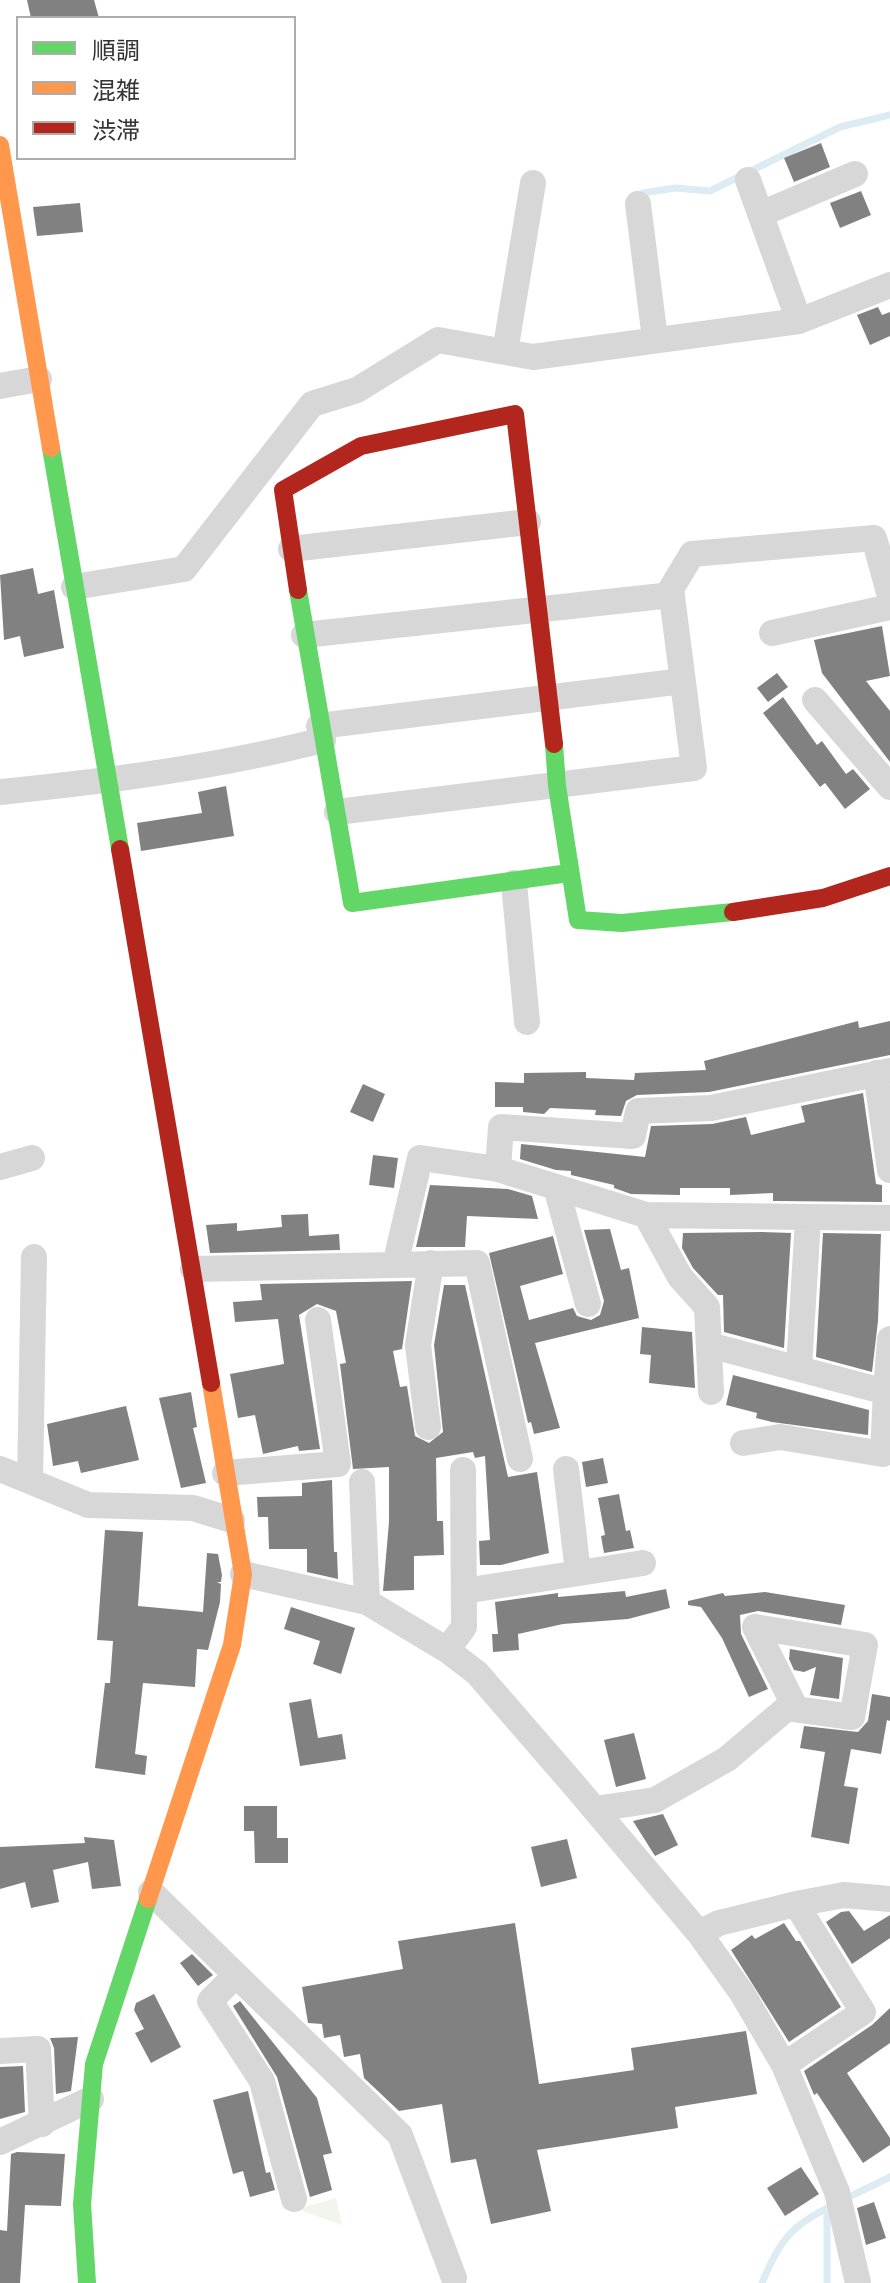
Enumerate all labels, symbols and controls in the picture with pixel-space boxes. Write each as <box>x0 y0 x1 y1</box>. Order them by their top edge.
legend <box>16 16 296 160</box>
text: 順調 <box>92 37 140 65</box>
text: 混雑 <box>92 77 140 105</box>
text: 渋滞 <box>92 117 140 145</box>

